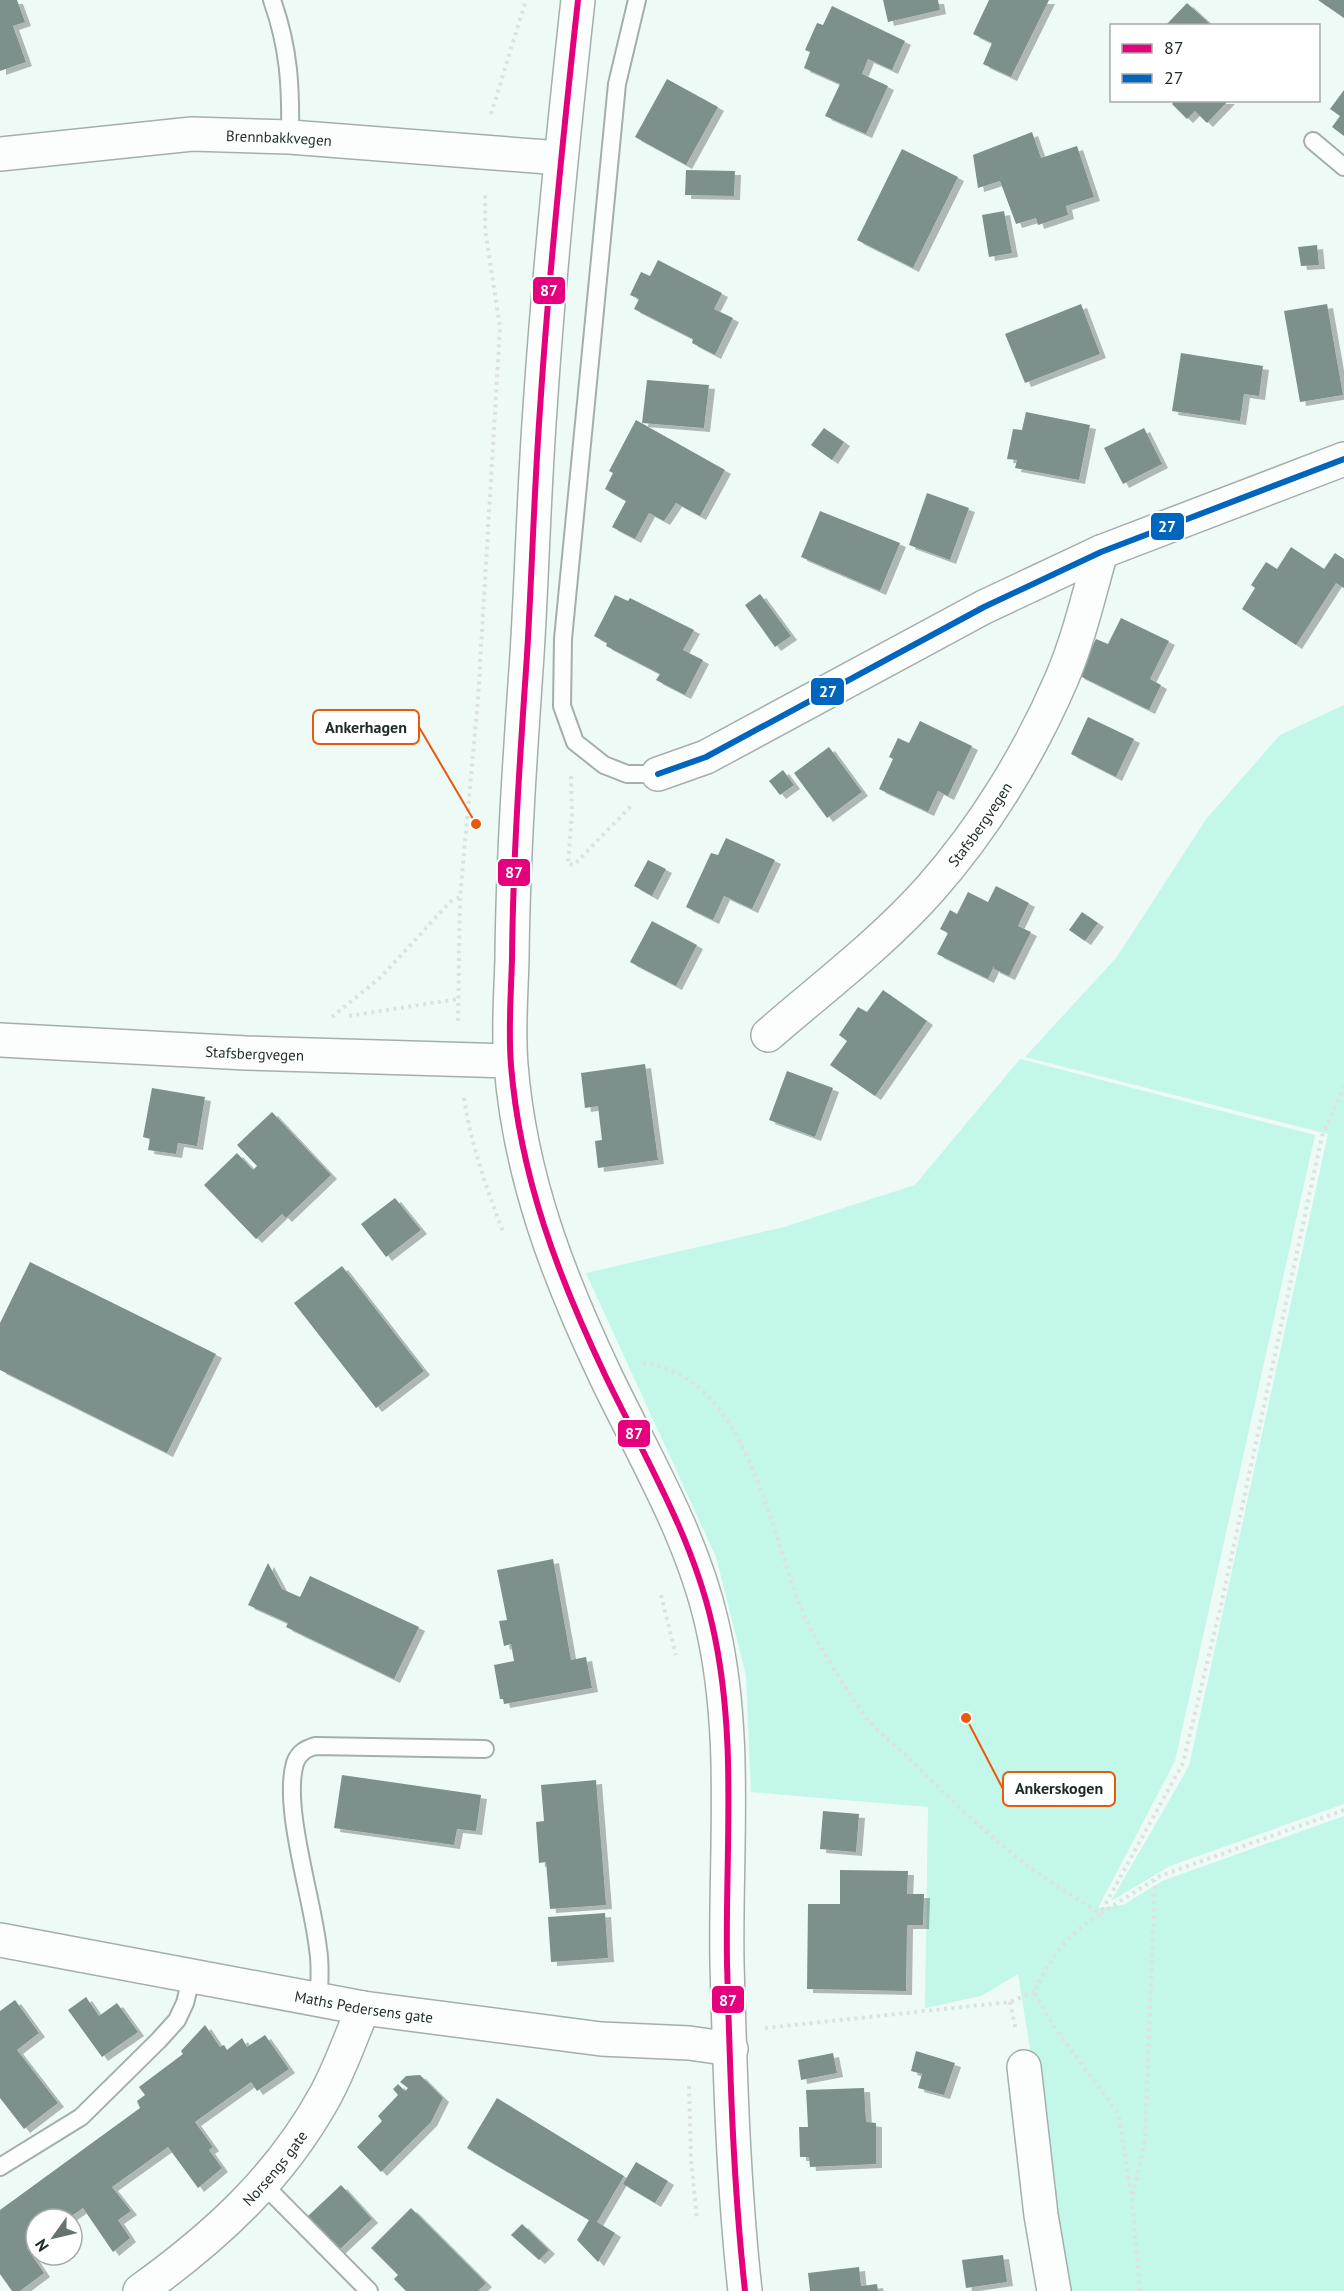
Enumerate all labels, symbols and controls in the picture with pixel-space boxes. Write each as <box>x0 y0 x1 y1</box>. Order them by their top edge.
legend <box>1110 24 1320 102</box>
text: 87 <box>1164 36 1184 59</box>
text: 27 <box>1164 66 1184 89</box>
street label: Brennbakkvegen <box>226 126 333 150</box>
line badge: 87 <box>532 276 566 305</box>
text: 87 <box>540 280 558 300</box>
line badge: 27 <box>1150 512 1185 541</box>
text: 27 <box>1158 516 1176 536</box>
line badge: 27 <box>810 677 845 706</box>
text: 27 <box>819 681 837 701</box>
callout: Ankerhagen <box>313 710 419 744</box>
text: Ankerhagen <box>325 717 407 737</box>
street label: Stafsbergvegen <box>943 778 1016 870</box>
line badge: 87 <box>497 858 531 887</box>
text: 87 <box>505 862 523 882</box>
street label: Stafsbergvegen <box>205 1041 304 1064</box>
line badge: 87 <box>617 1419 651 1448</box>
text: 87 <box>625 1423 643 1443</box>
callout: Ankerskogen <box>1003 1772 1115 1806</box>
text: Ankerskogen <box>1015 1778 1103 1798</box>
line badge: 87 <box>711 1985 745 2014</box>
street label: Maths Pedersens gate <box>293 1986 434 2027</box>
text: 87 <box>719 1990 737 2010</box>
street label: Norsengs gate <box>238 2127 311 2210</box>
north arrow <box>24 2207 84 2267</box>
text: N <box>30 2235 53 2255</box>

